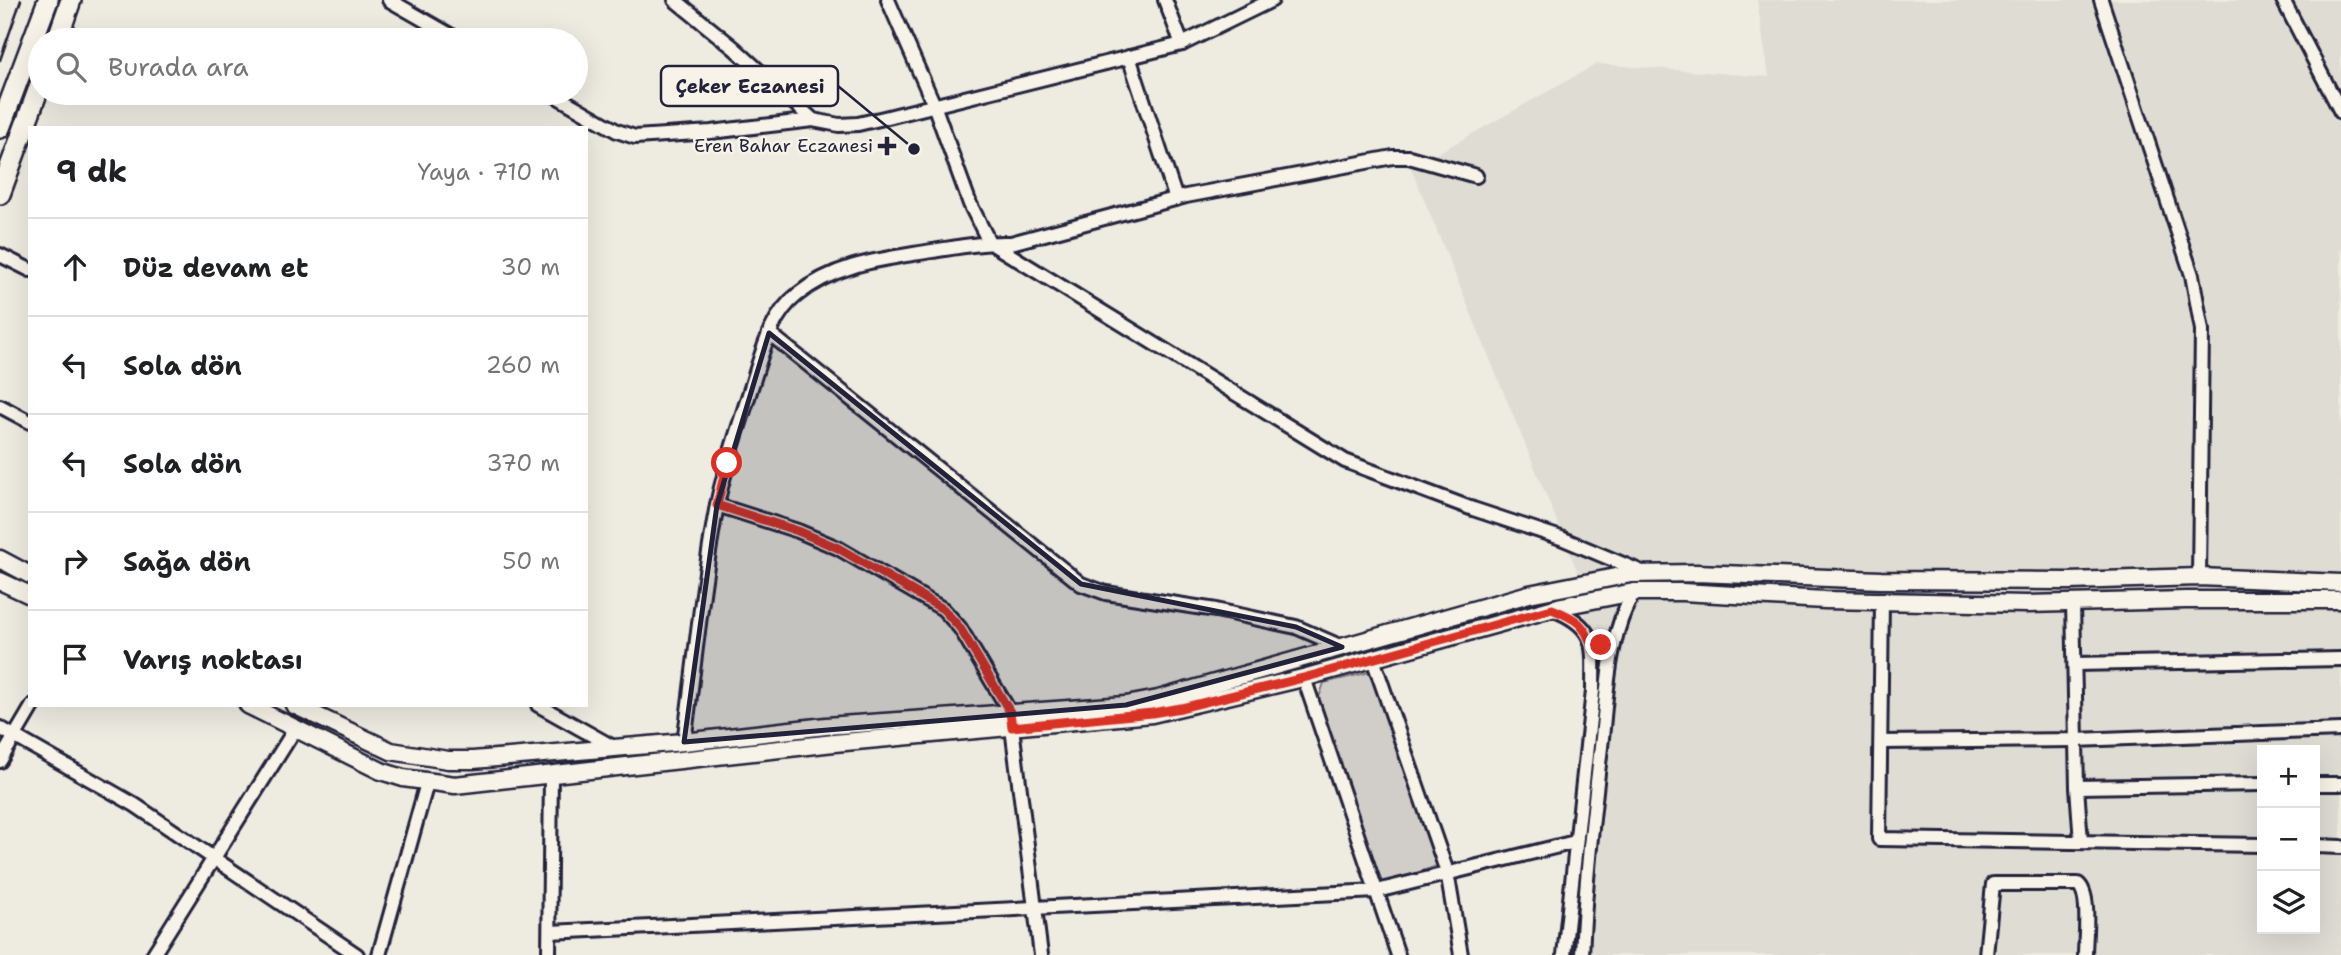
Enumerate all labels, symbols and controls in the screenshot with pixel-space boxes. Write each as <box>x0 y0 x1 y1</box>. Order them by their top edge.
search box <box>28 28 588 105</box>
icon: search <box>52 48 90 86</box>
text: Burada ara <box>108 49 249 84</box>
callout: Çeker Eczanesi <box>661 66 838 106</box>
text: Çeker Eczanesi <box>675 74 825 99</box>
place label: Eren Bahar Eczanesi <box>694 134 873 158</box>
marker: Eren Bahar Eczanesi <box>879 138 895 154</box>
text: 9 dk <box>56 151 127 192</box>
text: Yaya · 710 m <box>418 157 560 187</box>
icon: ahead <box>56 248 94 286</box>
text: Düz devam et <box>123 250 308 285</box>
text: 30 m <box>501 252 560 282</box>
icon: left <box>56 346 94 384</box>
text: Sola dön <box>123 348 242 383</box>
text: 260 m <box>486 350 560 380</box>
icon: left <box>56 444 94 482</box>
text: Sola dön <box>123 446 242 481</box>
route start <box>711 447 742 478</box>
text: 370 m <box>487 448 560 478</box>
icon: right <box>56 542 94 580</box>
text: Sağa dön <box>123 544 251 579</box>
text: 50 m <box>502 546 560 576</box>
route end <box>1585 629 1616 660</box>
icon: arrive <box>56 640 94 678</box>
text: Varış noktası <box>123 642 303 677</box>
map controls <box>2257 745 2320 934</box>
button: + <box>2257 745 2320 808</box>
button: − <box>2257 808 2320 871</box>
button: layers <box>2257 871 2320 934</box>

